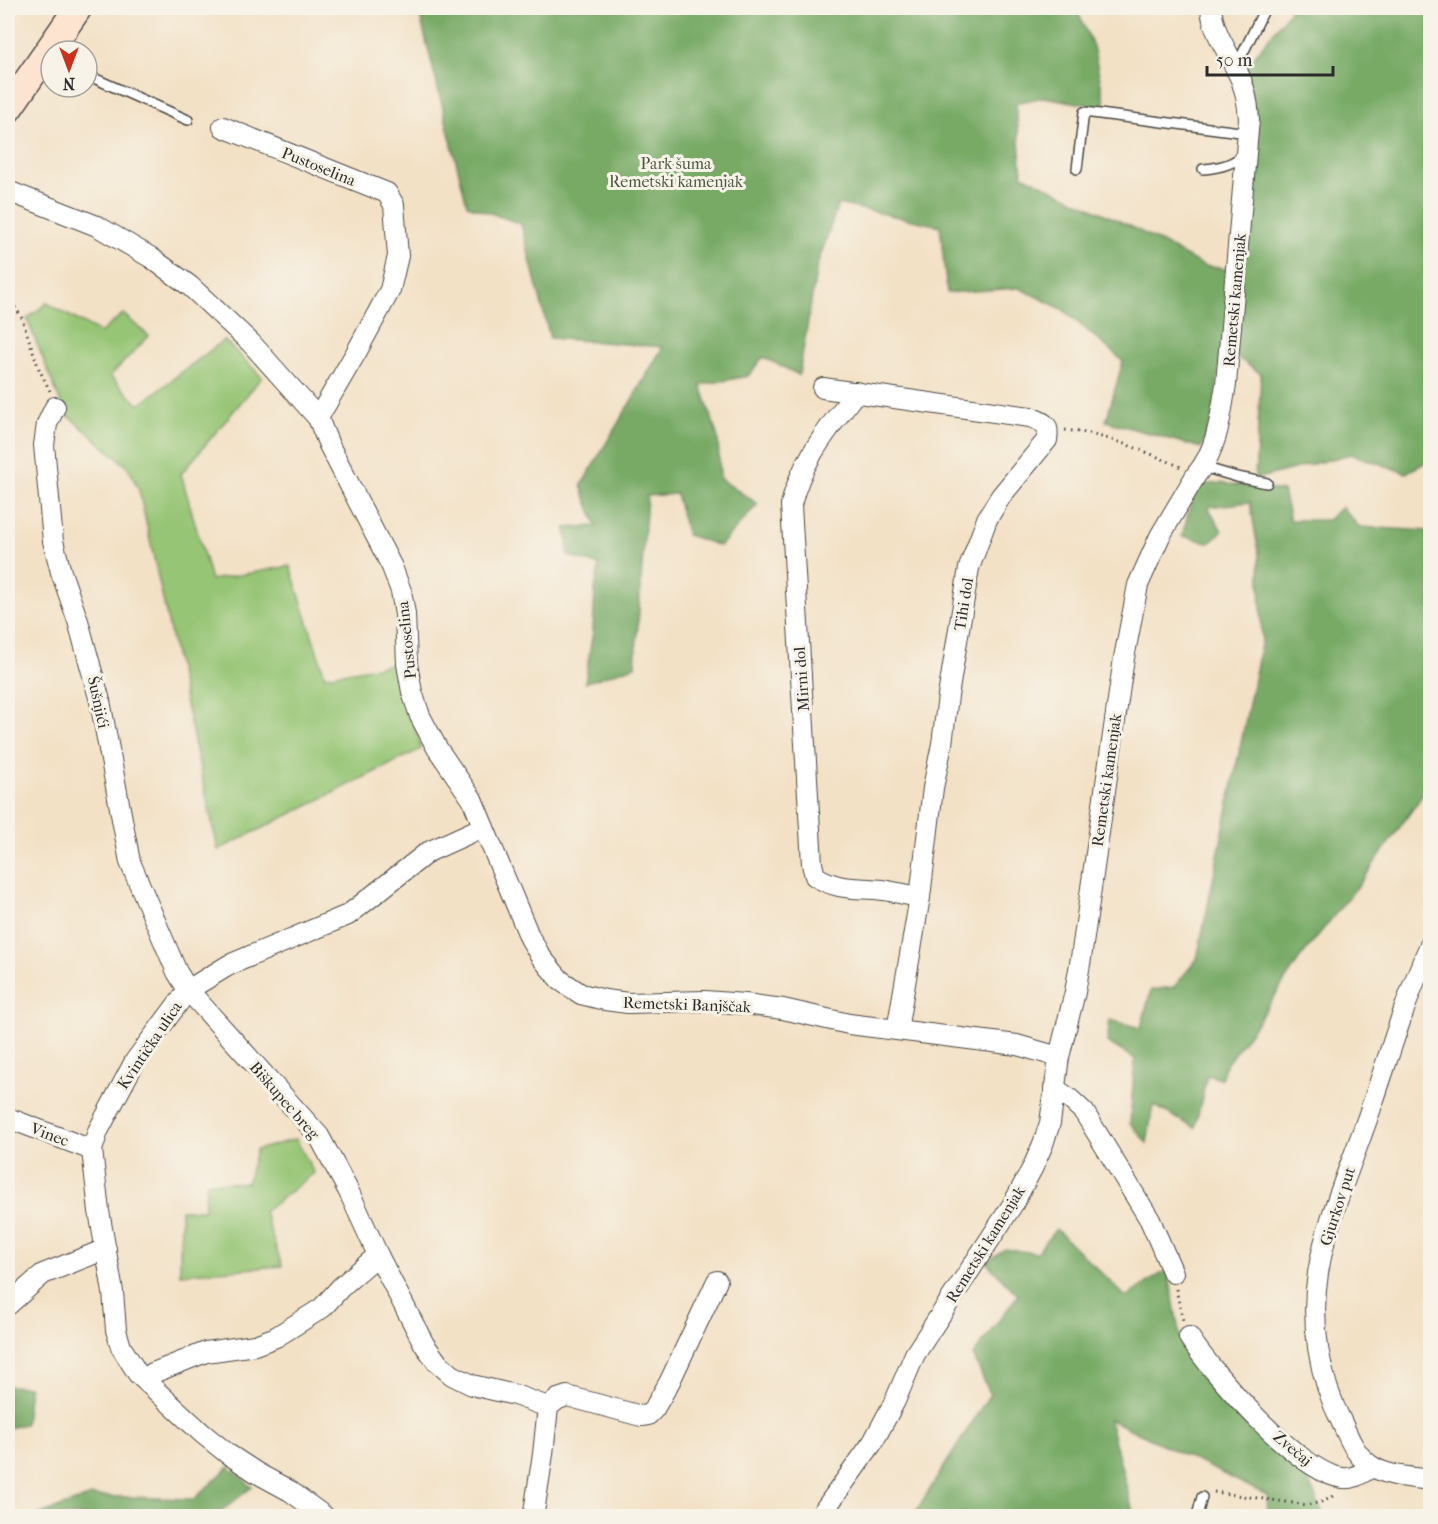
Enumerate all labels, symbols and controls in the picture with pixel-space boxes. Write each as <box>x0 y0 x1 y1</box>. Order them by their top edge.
north arrow <box>39 39 99 99</box>
scale bar <box>1207 39 1333 77</box>
text: 50 m <box>1216 50 1253 71</box>
text: N <box>62 74 75 93</box>
street label: Pustoselina <box>279 143 359 190</box>
park label: Park šuma Remetski kamenjak <box>609 154 744 191</box>
street label: Remetski kamenjak <box>1219 232 1250 368</box>
street label: Tihi dol <box>950 576 977 632</box>
street label: Pustoselina <box>393 600 420 680</box>
street label: Mirni dol <box>790 645 813 712</box>
street label: Šušnjići <box>84 674 114 730</box>
street label: Remetski kamenjak <box>1088 712 1125 848</box>
street label: Remetski Banjščak <box>623 993 752 1016</box>
street label: Kvintička ulica <box>113 997 186 1093</box>
street label: Biškupec breg <box>246 1058 324 1143</box>
street label: Vinec <box>27 1118 72 1150</box>
street label: Gjurkov put <box>1316 1164 1359 1248</box>
street label: Remetski kamenjak <box>942 1182 1029 1306</box>
street label: Zvečaj <box>1269 1427 1316 1470</box>

